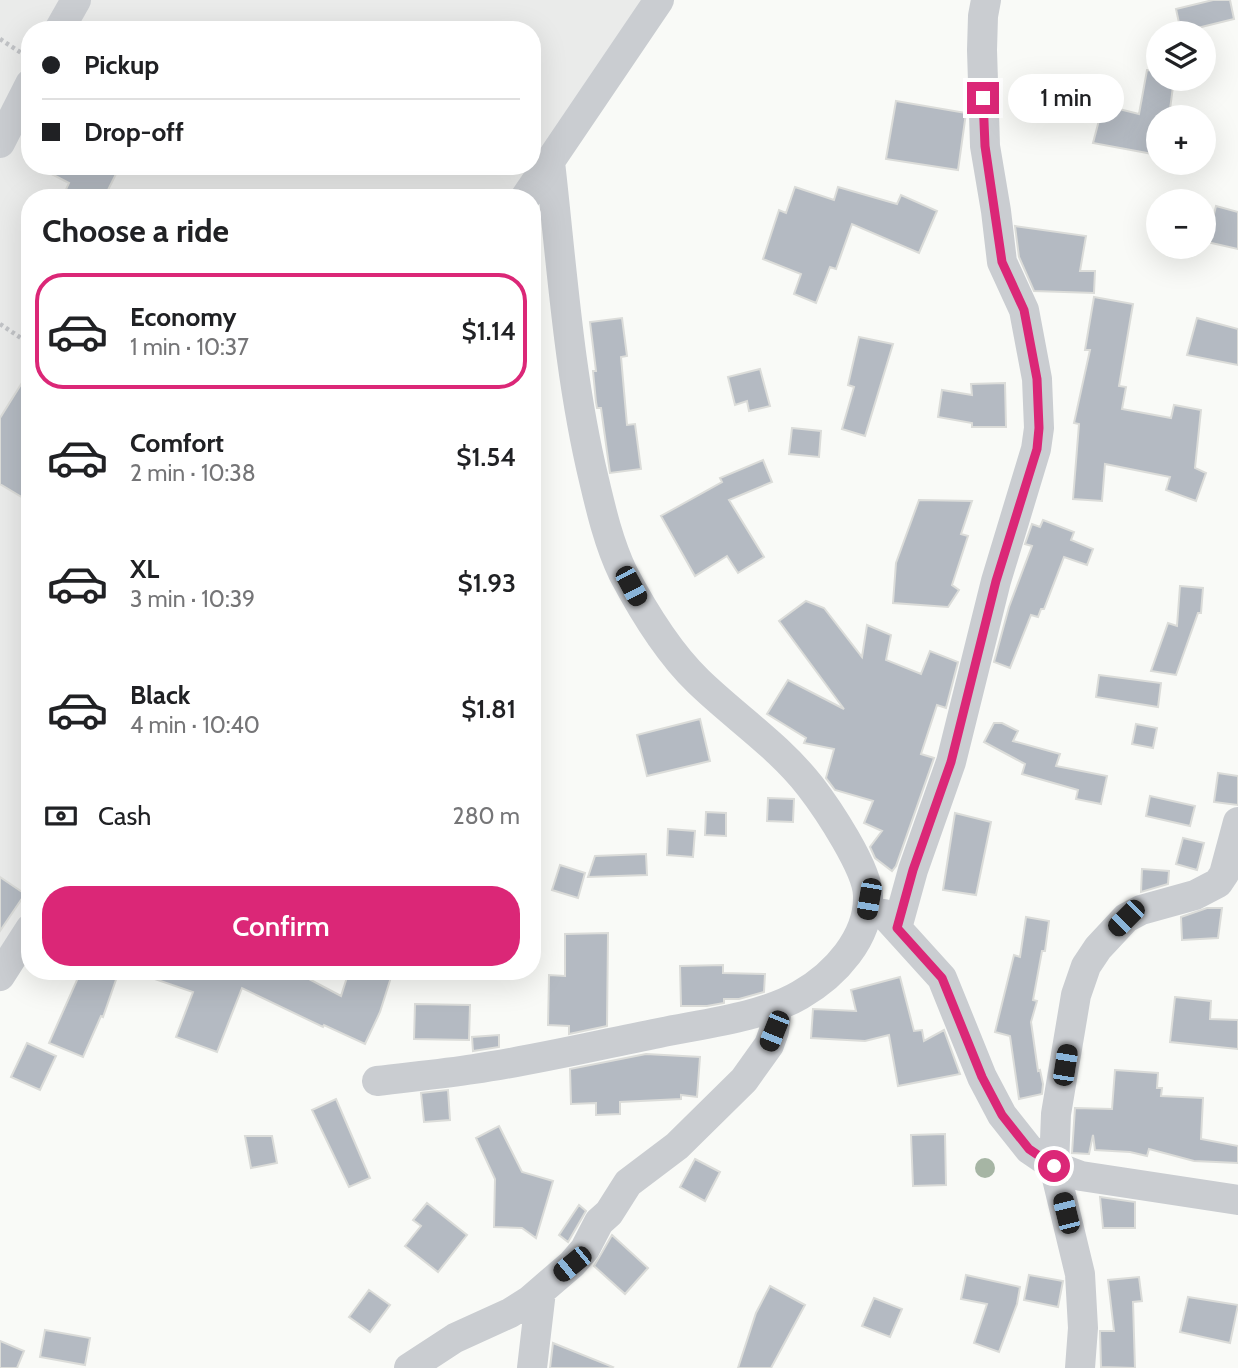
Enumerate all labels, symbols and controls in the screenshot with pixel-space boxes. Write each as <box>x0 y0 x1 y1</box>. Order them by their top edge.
map controls <box>1146 21 1216 259</box>
button: layers <box>1146 21 1216 91</box>
text: Pickup <box>84 49 159 81</box>
callout: 1 min <box>1007 74 1123 122</box>
route end <box>967 82 999 114</box>
text: 1 min <box>1040 84 1092 112</box>
button: + <box>1146 105 1216 175</box>
text: Drop-off <box>84 116 184 148</box>
button: − <box>1146 189 1216 259</box>
text: Choose a ride <box>42 211 229 250</box>
icon: car <box>46 300 109 363</box>
text: Economy <box>130 301 236 333</box>
text: $1.14 <box>462 315 516 347</box>
text: 1 min · 10:37 <box>130 333 249 361</box>
icon: car <box>46 426 109 489</box>
text: Comfort <box>130 427 224 459</box>
text: $1.54 <box>456 441 516 473</box>
text: 2 min · 10:38 <box>130 459 256 487</box>
icon: car <box>46 552 109 615</box>
text: XL <box>130 553 159 585</box>
car <box>612 563 651 609</box>
text: $1.93 <box>458 567 516 599</box>
text: 3 min · 10:39 <box>130 585 255 613</box>
icon: car <box>46 678 109 741</box>
text: Black <box>130 679 190 711</box>
text: $1.81 <box>461 693 516 725</box>
text: 4 min · 10:40 <box>130 711 260 739</box>
icon: cash <box>42 797 80 835</box>
text: Cash <box>98 800 151 832</box>
text: 280 m <box>453 802 520 830</box>
car <box>856 876 883 922</box>
button: Confirm <box>42 886 520 966</box>
car <box>1104 896 1149 940</box>
car <box>757 1008 792 1054</box>
car <box>1052 1043 1079 1087</box>
route start <box>1038 1150 1070 1182</box>
car <box>1051 1190 1082 1236</box>
car <box>550 1243 595 1285</box>

